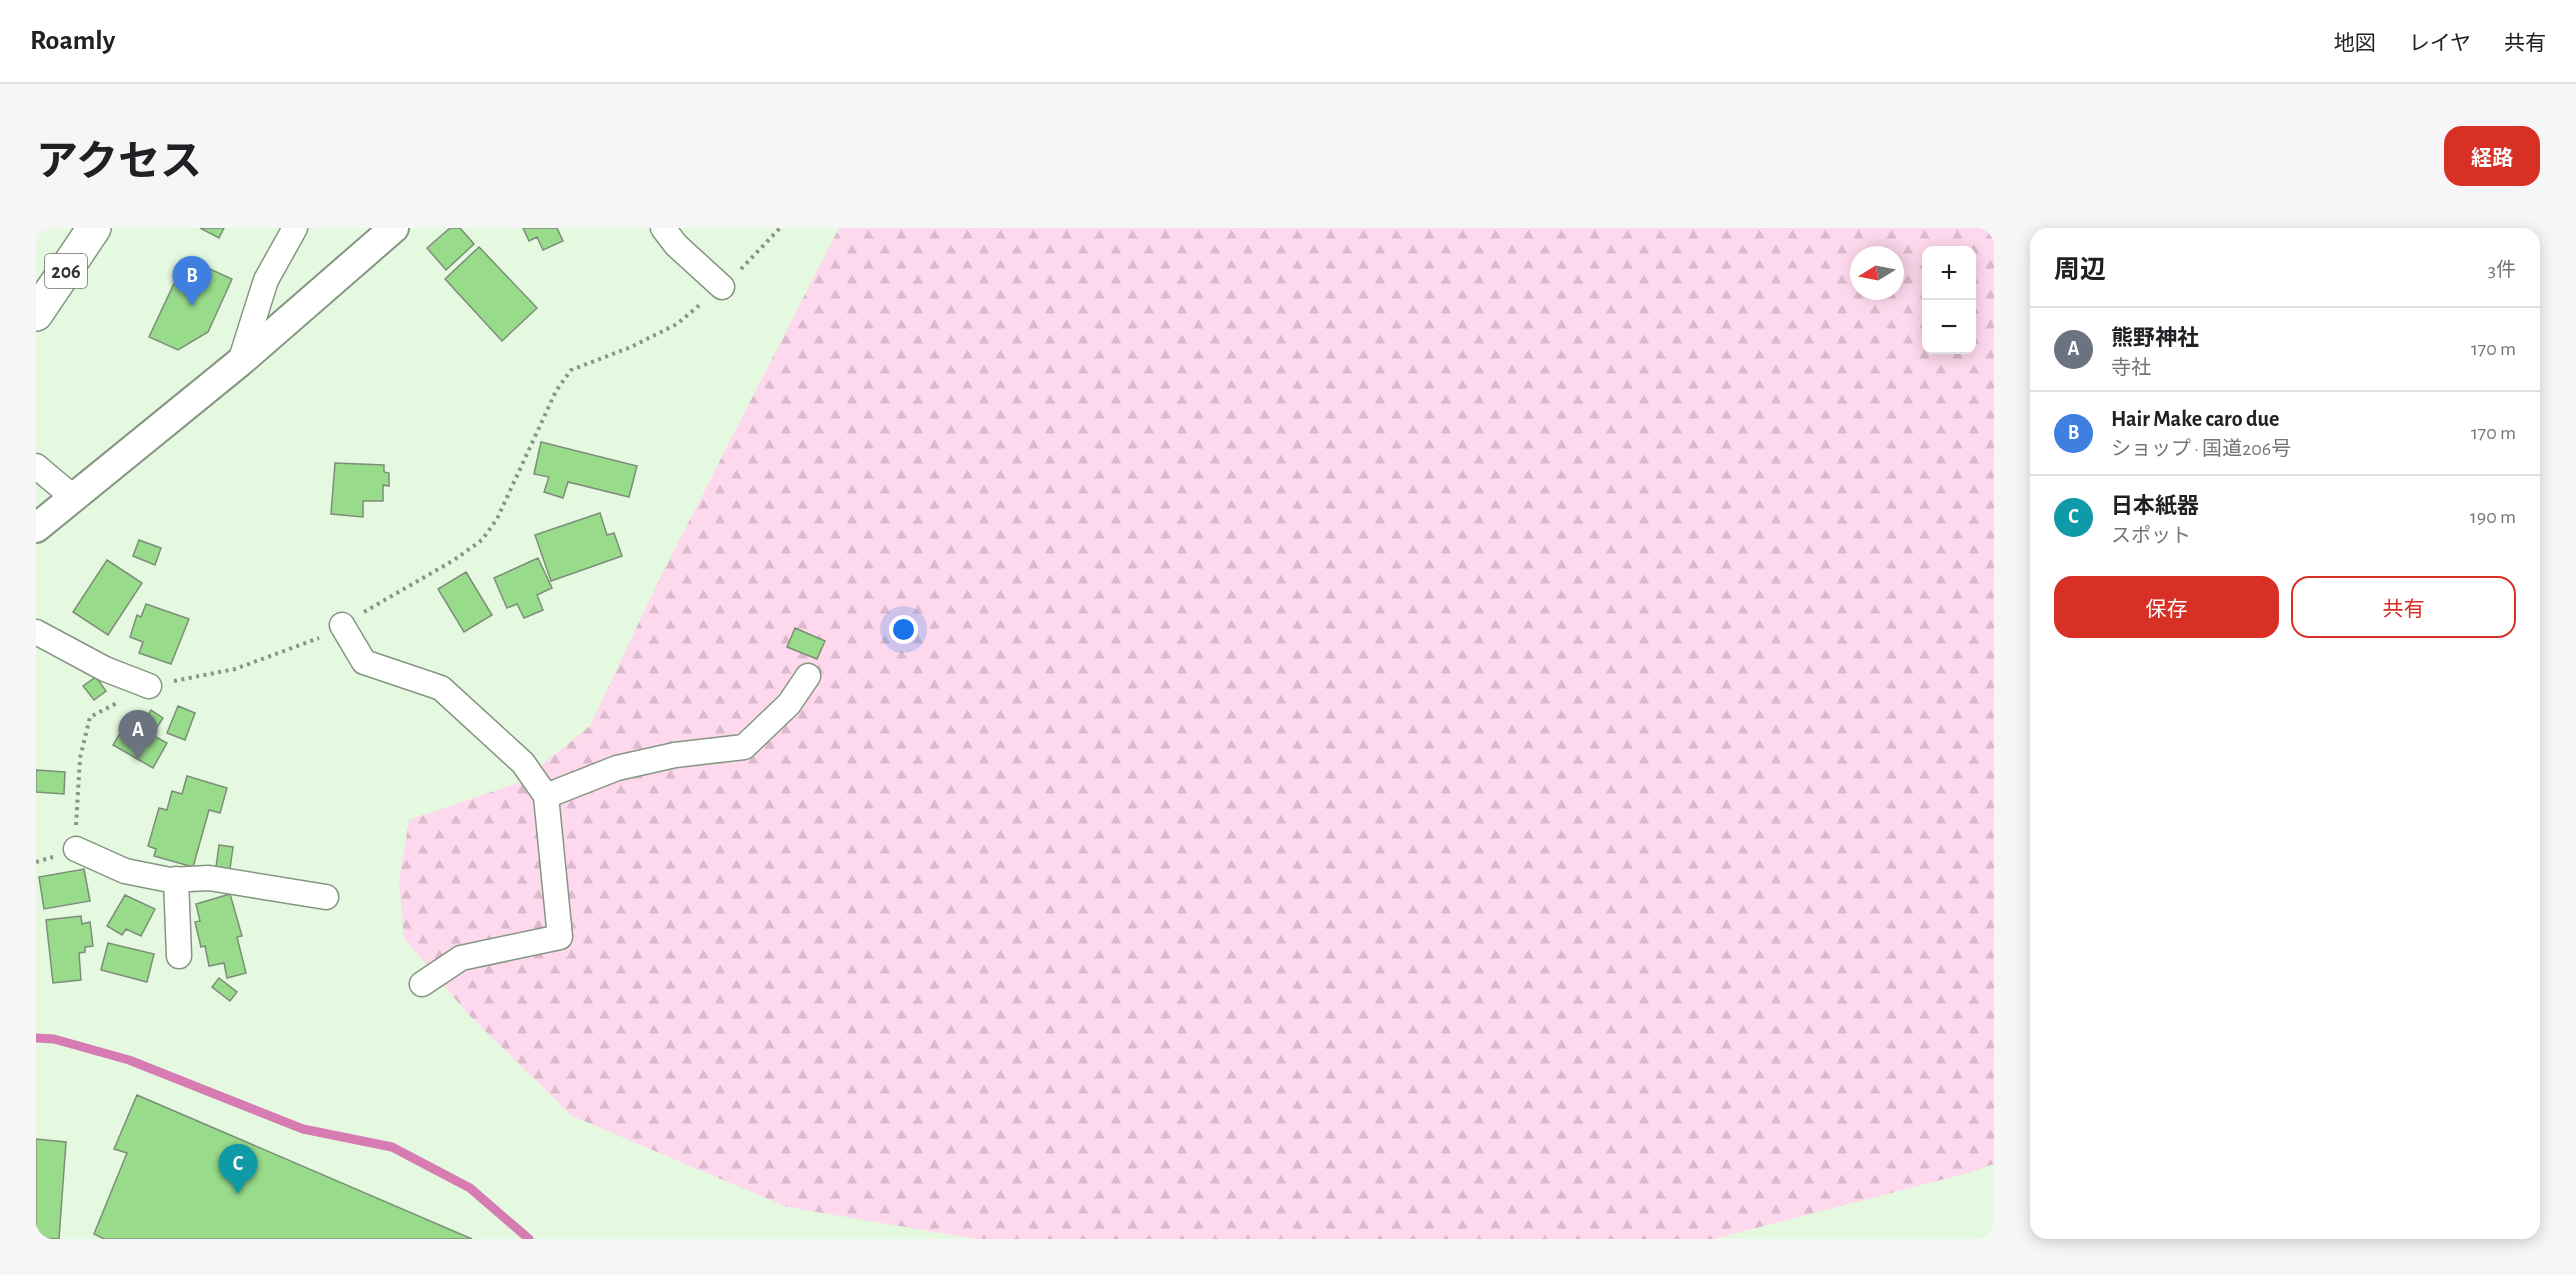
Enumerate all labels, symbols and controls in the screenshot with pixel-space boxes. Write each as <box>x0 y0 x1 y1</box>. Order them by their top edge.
text: Roamly <box>30 27 115 55</box>
text: 地図 <box>2334 33 2376 54</box>
text: レイヤ <box>2409 33 2471 54</box>
text: 共有 <box>2504 33 2546 54</box>
button: 経路 <box>2444 126 2540 186</box>
text: アクセス <box>36 141 202 183</box>
north arrow <box>1850 246 1904 300</box>
map controls <box>1922 246 1976 354</box>
button: + <box>1922 246 1976 300</box>
road number: 206 <box>45 254 87 288</box>
pin: B <box>172 256 212 306</box>
text: 周辺 <box>2054 257 2106 283</box>
text: 3件 <box>2488 260 2516 280</box>
button: − <box>1922 300 1976 354</box>
text: 熊野神社 <box>2111 327 2199 349</box>
text: A <box>2068 339 2080 359</box>
text: 170 m <box>2471 339 2516 359</box>
text: 寺社 <box>2111 358 2151 378</box>
text: Hair Make caro due <box>2111 408 2279 430</box>
text: B <box>2068 423 2079 443</box>
text: 170 m <box>2471 423 2516 443</box>
text: ショップ · 国道206号 <box>2111 439 2291 459</box>
text: 日本紙器 <box>2111 495 2199 517</box>
text: C <box>2068 507 2079 527</box>
text: 190 m <box>2470 507 2516 527</box>
text: スポット <box>2111 526 2191 546</box>
button: 保存 <box>2054 576 2279 638</box>
button: 共有 <box>2291 576 2516 638</box>
your location <box>889 615 918 644</box>
pin: A <box>118 710 158 760</box>
pin: C <box>218 1144 258 1194</box>

